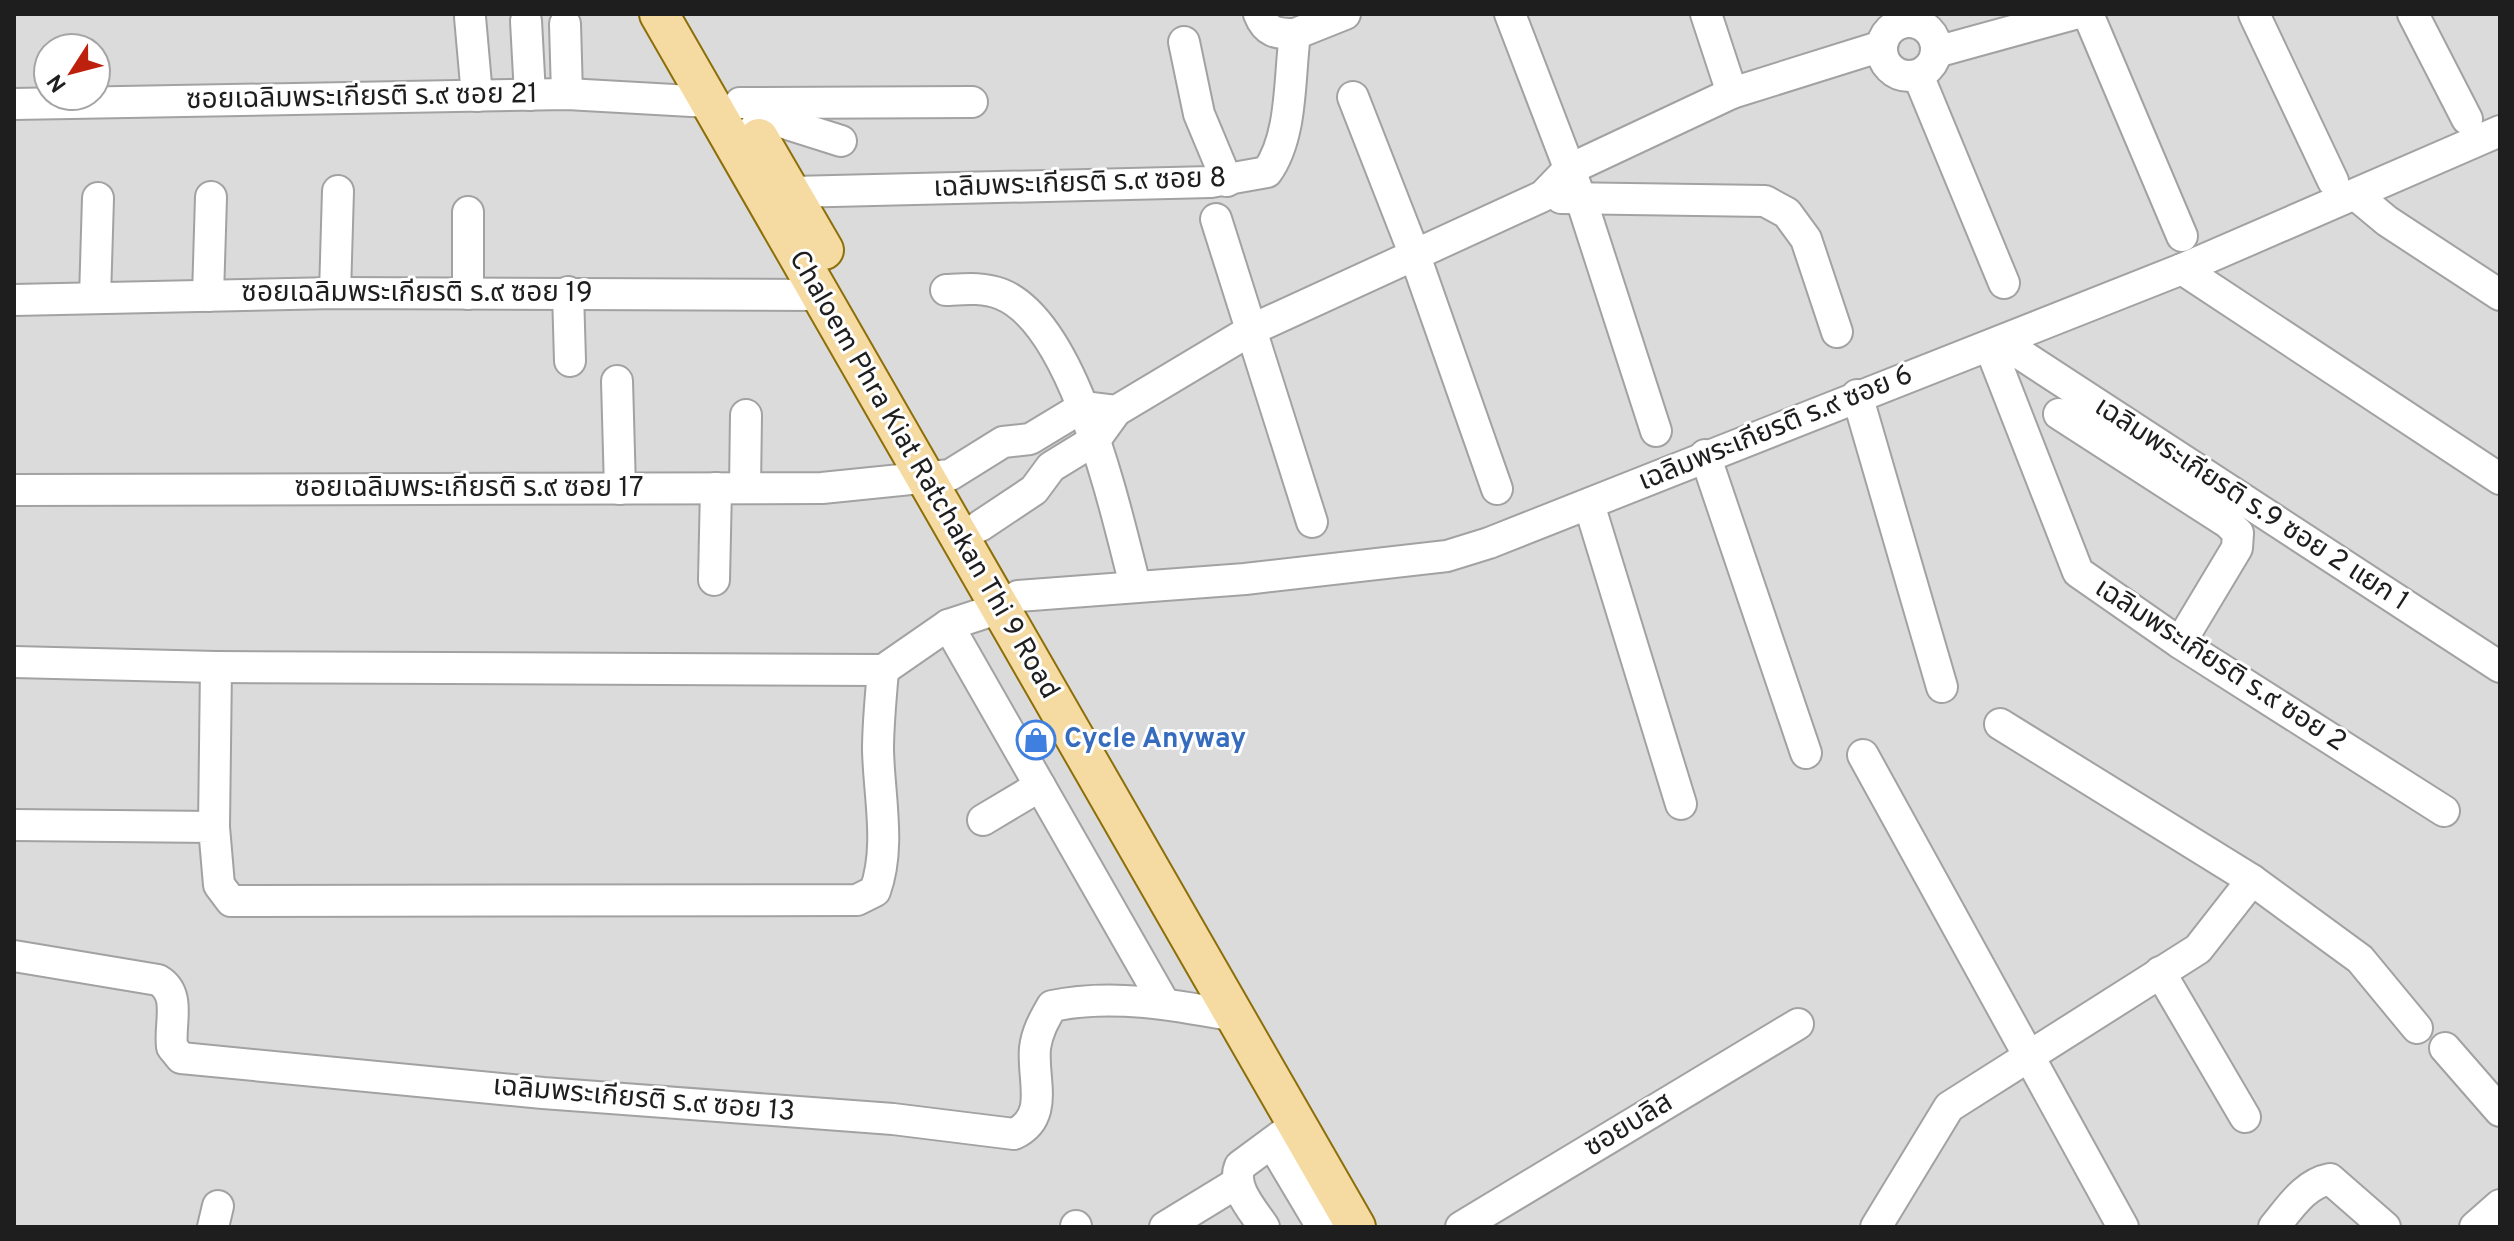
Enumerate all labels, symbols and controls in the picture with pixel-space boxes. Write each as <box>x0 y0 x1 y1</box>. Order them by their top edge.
north arrow <box>32 32 112 112</box>
text: N <box>42 68 73 97</box>
street label: ซอยเฉลิมพระเกียรติ ร.๙ ซอย 21 <box>186 77 538 119</box>
street label: เฉลิมพระเกียรติ ร.๙ ซอย 8 <box>933 161 1227 207</box>
street label: Chaloem Phra Kiat Ratchakan Thi 9 Road <box>779 244 1067 706</box>
street label: ซอยเฉลิมพระเกียรติ ร.๙ ซอย 19 <box>241 276 593 312</box>
street label: เฉลิมพระเกียรติ ร.๙ ซอย 6 <box>1634 358 1918 500</box>
street label: เฉลิมพระเกียรติ ร.9 ซอย 2 แยก 1 <box>2087 390 2415 620</box>
street label: ซอยเฉลิมพระเกียรติ ร.๙ ซอย 17 <box>294 471 644 507</box>
street label: เฉลิมพระเกียรติ ร.๙ ซอย 2 <box>2087 571 2353 761</box>
shop icon: Cycle Anyway <box>1015 719 1057 761</box>
place label: Cycle Anyway <box>1064 722 1246 758</box>
street label: เฉลิมพระเกียรติ ร.๙ ซอย 13 <box>491 1069 797 1131</box>
street label: ซอยบลิส <box>1578 1086 1680 1166</box>

